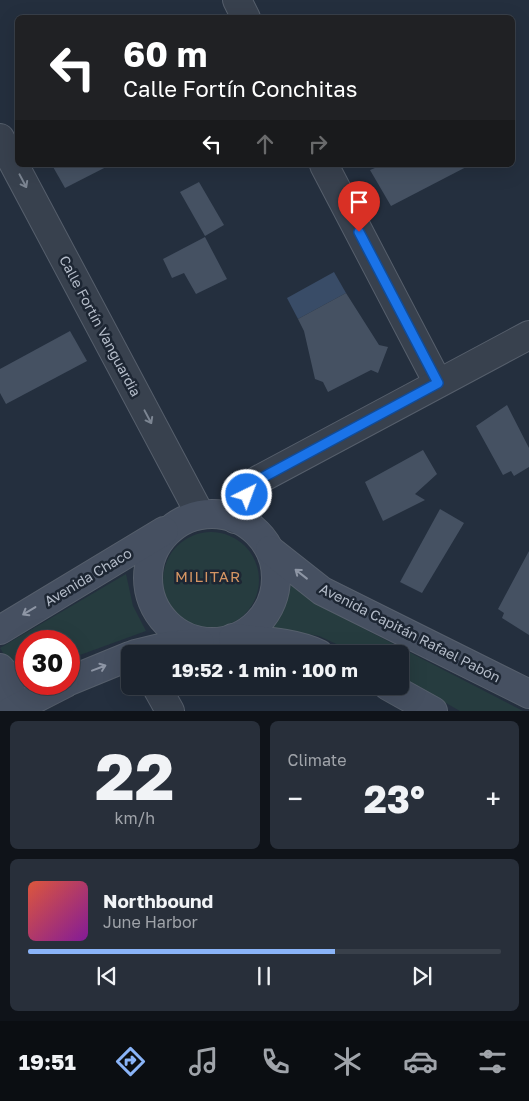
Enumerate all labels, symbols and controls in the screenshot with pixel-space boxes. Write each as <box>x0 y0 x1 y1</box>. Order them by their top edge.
text: 60 m <box>123 33 207 75</box>
icon: left <box>40 35 105 100</box>
text: Calle Fortín Conchitas <box>123 75 357 102</box>
icon: left <box>198 130 226 158</box>
icon: ahead <box>251 130 279 158</box>
icon: right <box>304 130 332 158</box>
one-way arrow <box>19 173 28 188</box>
pin <box>338 181 380 232</box>
icon: arrive <box>345 188 373 216</box>
street label: Calle Fortín Vanguardia <box>56 252 145 399</box>
one-way arrow <box>144 409 153 424</box>
position arrow <box>220 468 272 520</box>
street label: Avenida Chaco <box>41 544 134 609</box>
district label: MILITAR <box>175 567 241 585</box>
one-way arrow <box>294 569 307 580</box>
street label: Avenida Capitán Rafael Pabón <box>317 579 504 686</box>
one-way arrow <box>23 607 37 617</box>
speed limit sign: 30 <box>15 630 80 695</box>
text: 19:52 · 1 min · 100 m <box>172 658 358 681</box>
one-way arrow <box>91 662 106 672</box>
text: 22 <box>95 736 174 814</box>
text: Climate <box>288 750 347 770</box>
text: 23° <box>364 776 425 821</box>
text: − <box>288 782 303 815</box>
text: + <box>486 782 501 815</box>
text: km/h <box>114 808 155 828</box>
text: Northbound <box>103 889 213 912</box>
text: June Harbor <box>103 912 198 932</box>
icon: previous <box>93 962 121 990</box>
icon: pause <box>250 962 278 990</box>
icon: next <box>408 962 436 990</box>
icon: directions <box>113 1044 148 1079</box>
icon: music <box>186 1044 221 1079</box>
icon: phone <box>258 1044 293 1079</box>
icon: climate <box>330 1044 365 1079</box>
icon: car <box>403 1044 438 1079</box>
icon: filters <box>475 1044 510 1079</box>
text: 19:51 <box>19 1048 76 1075</box>

